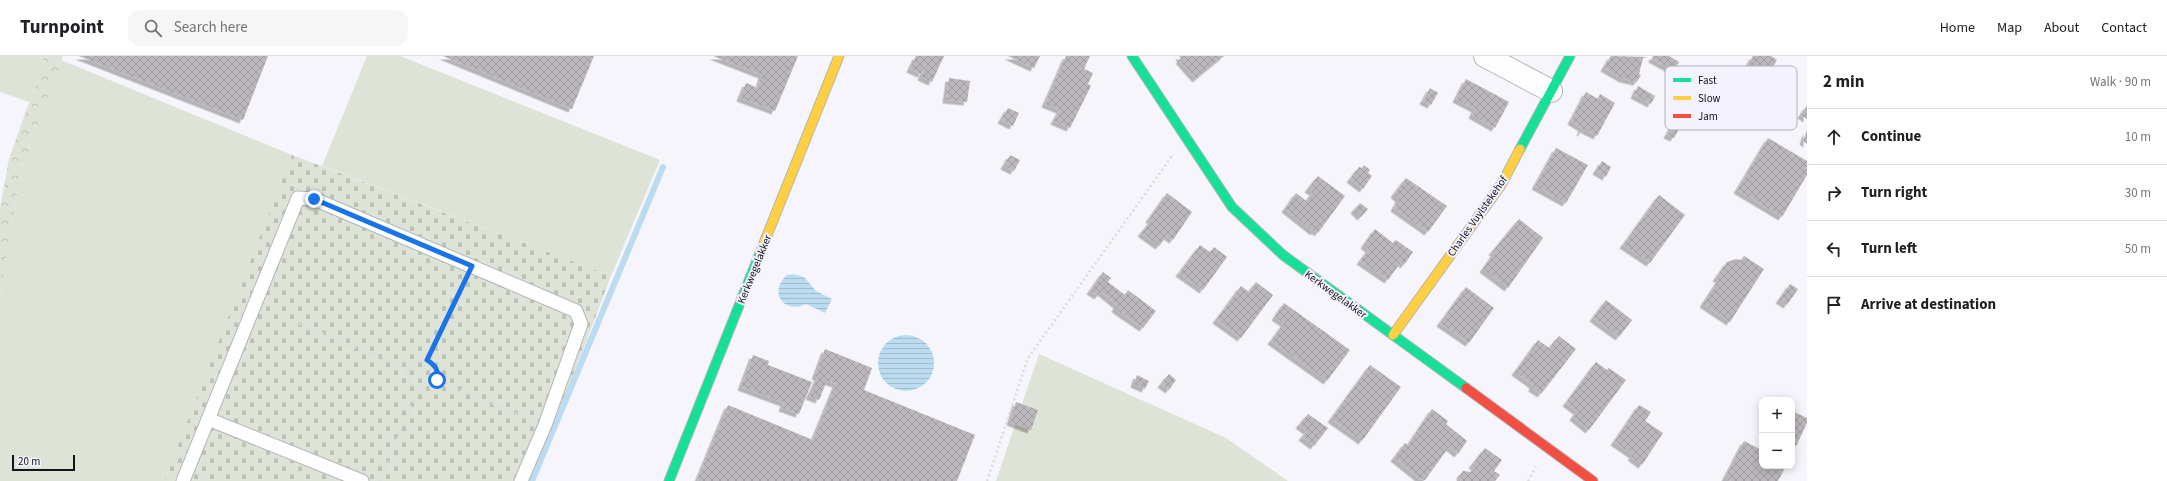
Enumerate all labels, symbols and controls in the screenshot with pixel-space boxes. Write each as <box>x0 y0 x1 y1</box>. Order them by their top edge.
search box <box>128 10 408 46</box>
text: Turnpoint <box>20 14 104 41</box>
icon: search <box>142 17 164 39</box>
text: Search here <box>174 17 248 38</box>
text: Home <box>1940 18 1975 38</box>
text: Map <box>1997 18 2022 38</box>
text: About <box>2044 18 2079 38</box>
text: Contact <box>2101 18 2147 38</box>
legend <box>1665 66 1797 130</box>
text: 2 min <box>1823 70 1864 94</box>
text: Fast <box>1698 73 1717 88</box>
text: Walk · 90 m <box>2090 73 2151 91</box>
text: Slow <box>1698 91 1721 106</box>
text: Jam <box>1698 109 1718 124</box>
icon: ahead <box>1823 126 1845 148</box>
text: Continue <box>1861 126 1921 147</box>
text: 10 m <box>2125 128 2151 146</box>
street label: Charles Vuylstekehof <box>1444 172 1511 260</box>
icon: right <box>1823 182 1845 204</box>
text: Turn right <box>1861 182 1927 203</box>
text: 30 m <box>2125 184 2151 202</box>
route end <box>305 190 323 208</box>
street label: Kerkwegelakker <box>734 232 775 306</box>
icon: left <box>1823 238 1845 260</box>
text: Turn left <box>1861 238 1917 259</box>
text: 50 m <box>2125 240 2151 258</box>
street label: Kerkwegelakker <box>1302 267 1370 322</box>
icon: arrive <box>1823 294 1845 316</box>
text: Arrive at destination <box>1861 294 1996 315</box>
route start <box>428 371 446 389</box>
map controls <box>1759 397 1795 469</box>
button: + <box>1759 397 1795 433</box>
button: − <box>1759 433 1795 469</box>
scale bar <box>12 453 75 472</box>
text: 20 m <box>18 454 40 469</box>

